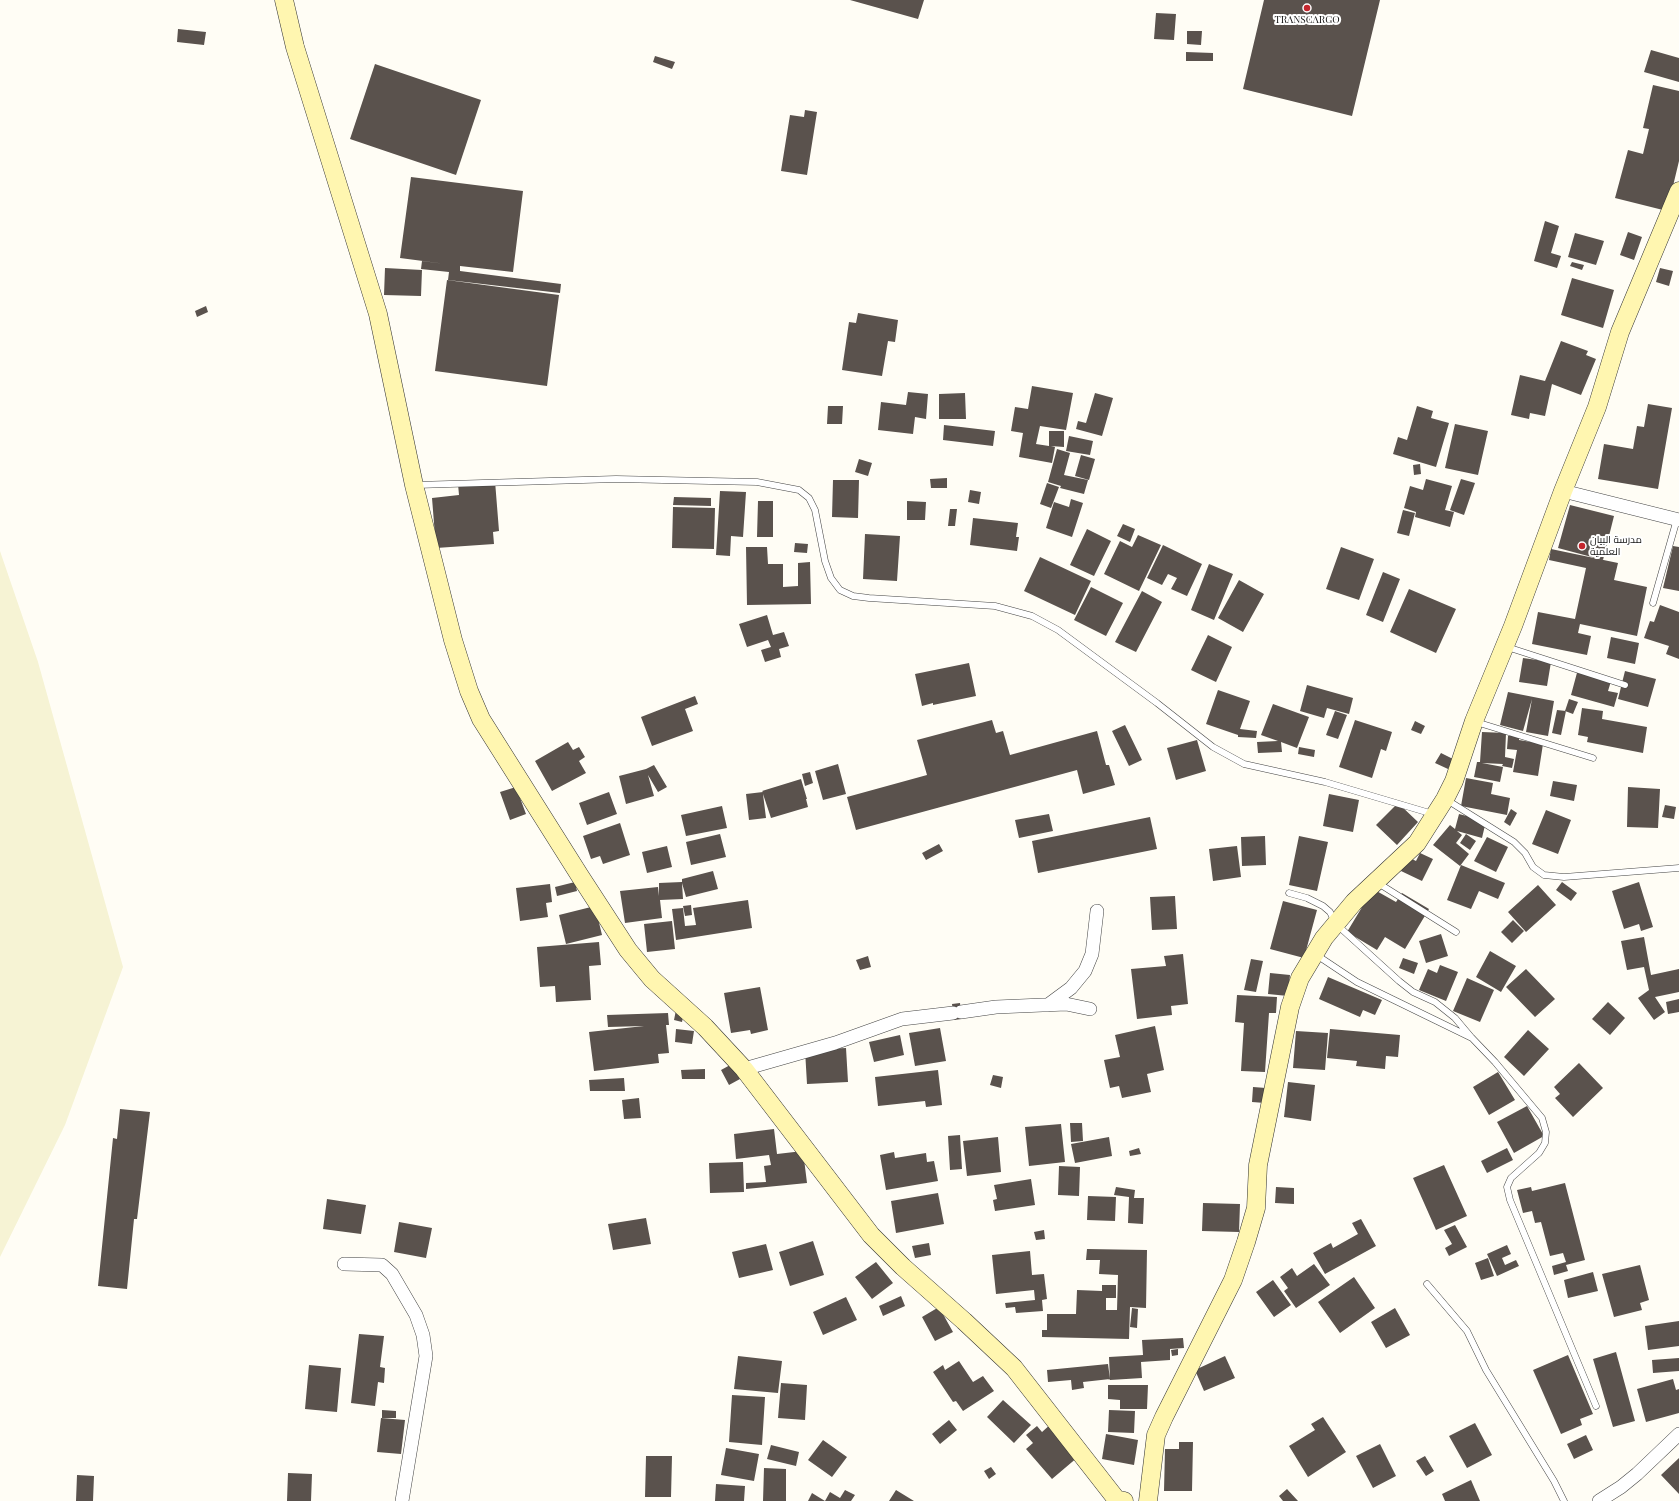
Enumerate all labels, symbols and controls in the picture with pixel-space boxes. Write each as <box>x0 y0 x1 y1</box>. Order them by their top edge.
marker: TRANSCARGO <box>1302 3 1312 13</box>
place label: TRANSCARGO <box>1274 14 1340 26</box>
place label: مدرسة البيان العلمية <box>1590 534 1642 558</box>
marker: مدرسة البيان العلمية <box>1577 541 1587 551</box>

